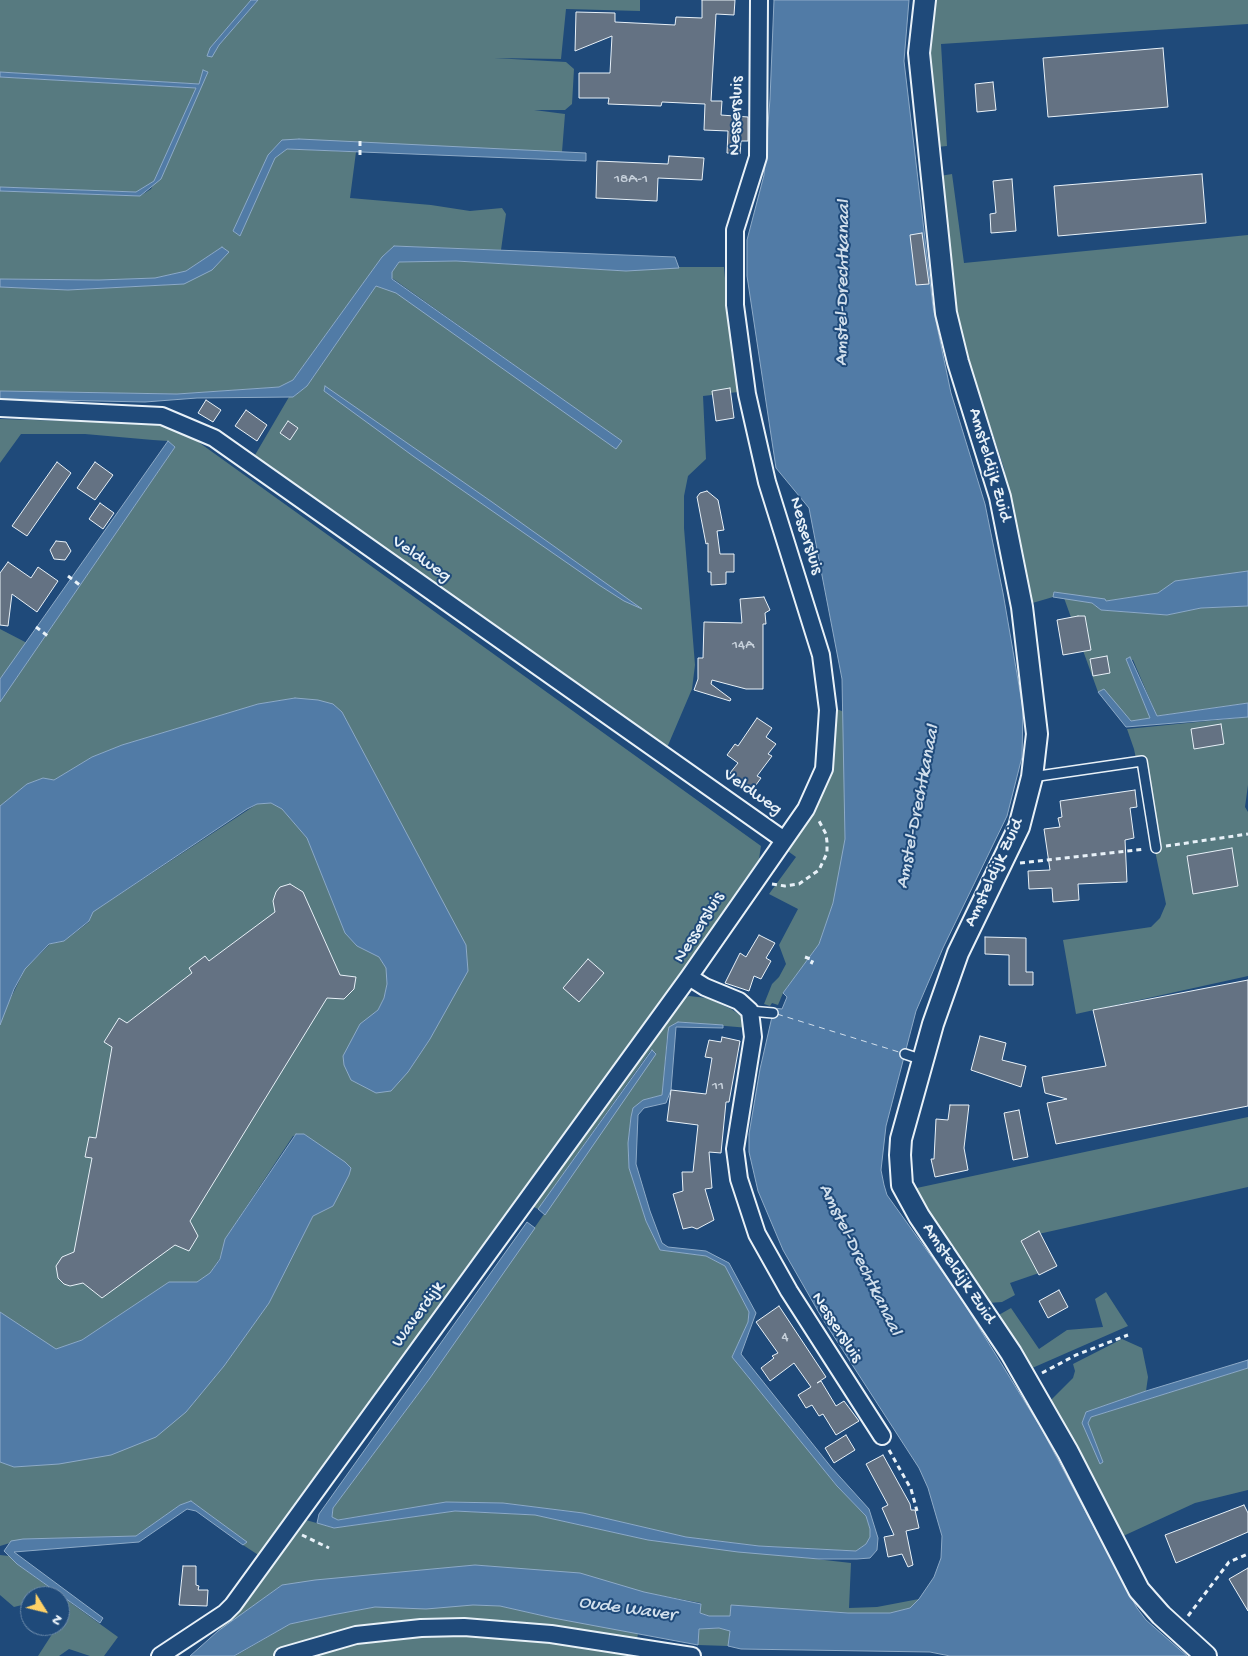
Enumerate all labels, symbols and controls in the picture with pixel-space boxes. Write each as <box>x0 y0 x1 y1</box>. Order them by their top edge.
street label: Nessersluis <box>725 76 749 156</box>
house number: 18A-1 <box>614 171 648 189</box>
water label: Amstel-Drechtkanaal <box>831 200 857 366</box>
street label: Amsteldijk Zuid <box>962 406 1016 524</box>
street label: Nessersluis <box>783 495 827 577</box>
street label: Veldweg <box>387 532 455 588</box>
house number: 14A <box>732 637 754 655</box>
water label: Amstel-Drechtkanaal <box>892 723 946 891</box>
street label: Veldweg <box>718 765 786 821</box>
street label: Amsteldijk Zuid <box>960 815 1030 931</box>
street label: Nessersluis <box>670 889 730 967</box>
house number: 11 <box>712 1078 724 1096</box>
water label: Amstel-Drechtkanaal <box>812 1180 906 1340</box>
street label: Amsteldijk Zuid <box>916 1219 1000 1329</box>
street label: Waverdijk <box>388 1278 450 1352</box>
street label: Nessersluis <box>805 1289 867 1367</box>
house number: 4 <box>781 1329 789 1347</box>
north arrow <box>20 1586 70 1636</box>
water label: Oude Waver <box>577 1592 677 1628</box>
text: N <box>47 1611 66 1628</box>

